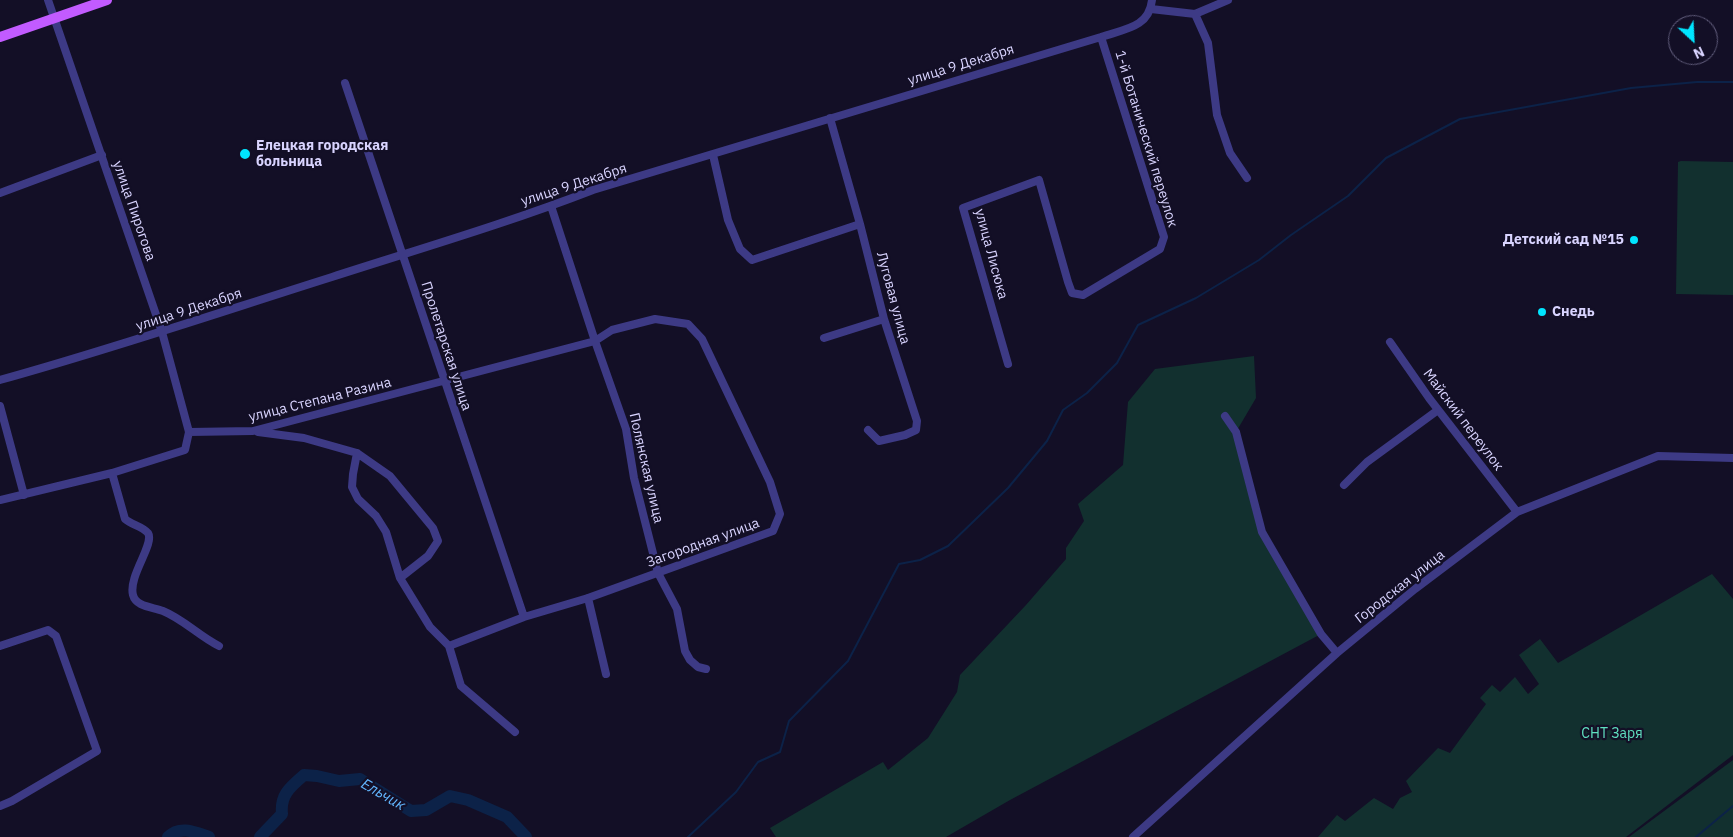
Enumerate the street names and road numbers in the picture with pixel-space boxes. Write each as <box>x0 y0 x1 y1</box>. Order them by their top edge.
street label: улица 9 Декабря <box>906 41 1016 89</box>
street label: 1-й Ботанический переулок <box>1111 49 1181 229</box>
street label: улица Пирогова <box>109 159 159 263</box>
street label: улица 9 Декабря <box>519 160 629 210</box>
street label: улица Лисюка <box>971 207 1011 301</box>
street label: Луговая улица <box>873 250 913 346</box>
street label: Пролетарская улица <box>417 279 475 413</box>
street label: улица 9 Декабря <box>134 285 244 335</box>
street label: Майский переулок <box>1419 366 1507 474</box>
street label: улица Степана Разина <box>247 374 393 426</box>
street label: Полянская улица <box>625 411 667 525</box>
street label: Загородная улица <box>644 515 762 571</box>
street label: Городская улица <box>1352 547 1448 627</box>

